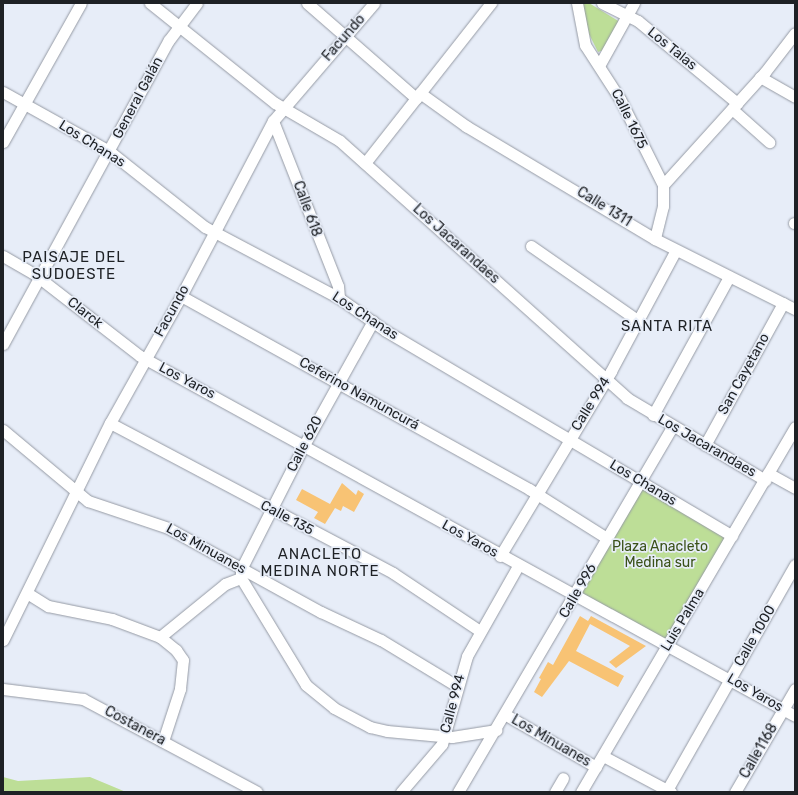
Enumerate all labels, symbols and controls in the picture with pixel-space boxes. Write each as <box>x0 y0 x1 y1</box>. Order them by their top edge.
street label: Facundo <box>319 11 369 65</box>
street label: Los Talas <box>644 24 700 74</box>
street label: General Galán <box>109 54 167 142</box>
street label: Calle 1675 <box>607 86 651 152</box>
street label: Los Chanas <box>56 117 128 171</box>
street label: Calle 618 <box>289 179 325 239</box>
street label: Calle 1311 <box>574 184 634 230</box>
street label: Los Jacarandaes <box>409 201 503 287</box>
district label: PAISAJE DEL SUDOESTE <box>22 248 126 283</box>
street label: Facundo <box>151 282 193 340</box>
street label: Los Chanas <box>329 288 401 344</box>
street label: Clarck <box>64 294 106 332</box>
district label: SANTA RITA <box>621 318 713 336</box>
street label: San Cayetano <box>715 330 773 418</box>
street label: Ceferino Namuncurá <box>296 354 422 434</box>
street label: Los Yaros <box>156 359 218 403</box>
street label: Calle 994 <box>568 374 614 434</box>
street label: Los Jacarandaes <box>655 411 759 481</box>
street label: Calle 620 <box>284 413 326 475</box>
street label: Los Chanas <box>606 456 680 510</box>
street label: Calle 135 <box>258 497 316 539</box>
street label: Los Yaros <box>439 517 501 561</box>
street label: Los Minuanes <box>163 520 249 578</box>
park label: Plaza Anacleto Medina sur <box>612 539 708 572</box>
district label: ANACLETO MEDINA NORTE <box>260 545 380 580</box>
street label: Calle 996 <box>556 561 600 621</box>
street label: Luis Palma <box>658 586 708 654</box>
street label: Calle 1000 <box>731 602 779 670</box>
street label: Los Yaros <box>724 670 786 716</box>
street label: Calle 994 <box>437 673 469 735</box>
street label: Costanera <box>102 703 168 749</box>
street label: Los Minuanes <box>508 711 594 771</box>
street label: Calle1168 <box>736 720 782 782</box>

